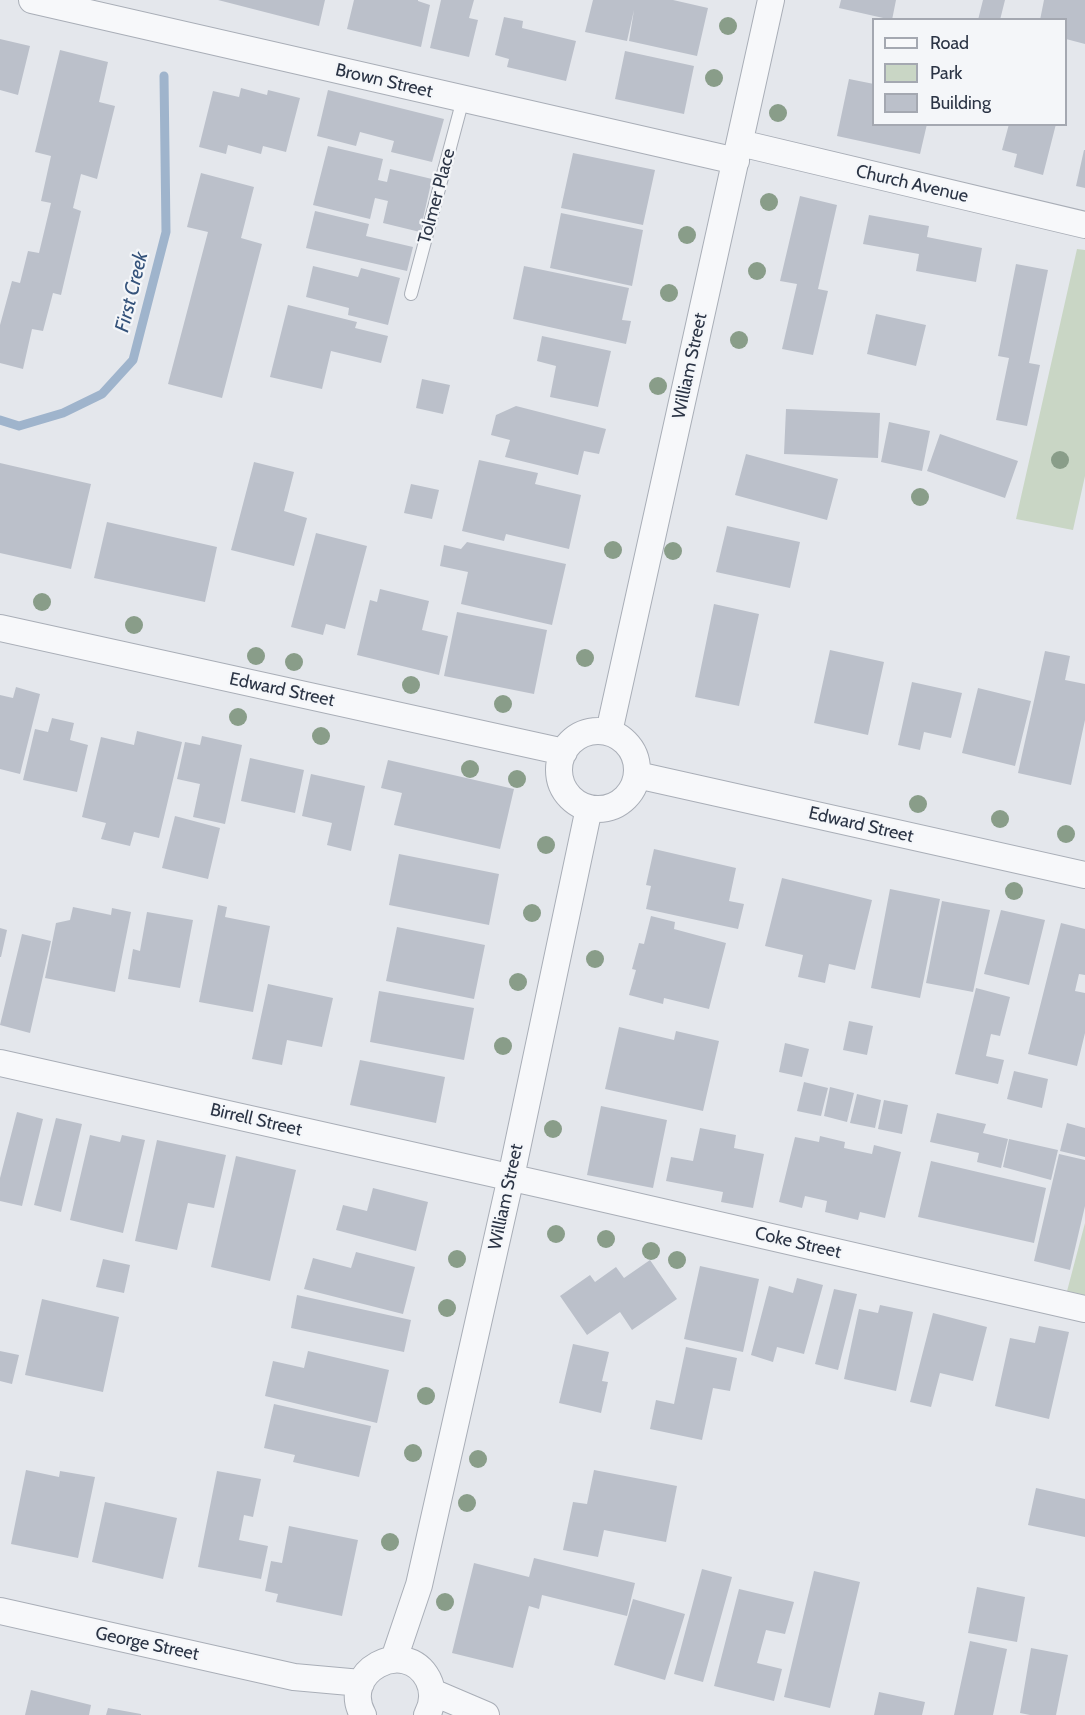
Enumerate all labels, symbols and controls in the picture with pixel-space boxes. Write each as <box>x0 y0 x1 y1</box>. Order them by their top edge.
legend <box>872 18 1067 126</box>
text: Road <box>930 32 969 54</box>
street label: Brown Street <box>333 59 435 103</box>
text: Park <box>930 62 962 84</box>
text: Building <box>930 92 991 114</box>
street label: Tolmer Place <box>414 146 460 246</box>
street label: Church Avenue <box>854 161 970 207</box>
water label: First Creek <box>110 249 154 335</box>
street label: William Street <box>668 311 712 421</box>
street label: Edward Street <box>227 668 337 712</box>
street label: Edward Street <box>806 802 916 848</box>
street label: Birrell Street <box>208 1099 304 1141</box>
street label: William Street <box>484 1142 528 1252</box>
street label: Coke Street <box>753 1223 843 1263</box>
street label: George Street <box>93 1623 201 1665</box>

